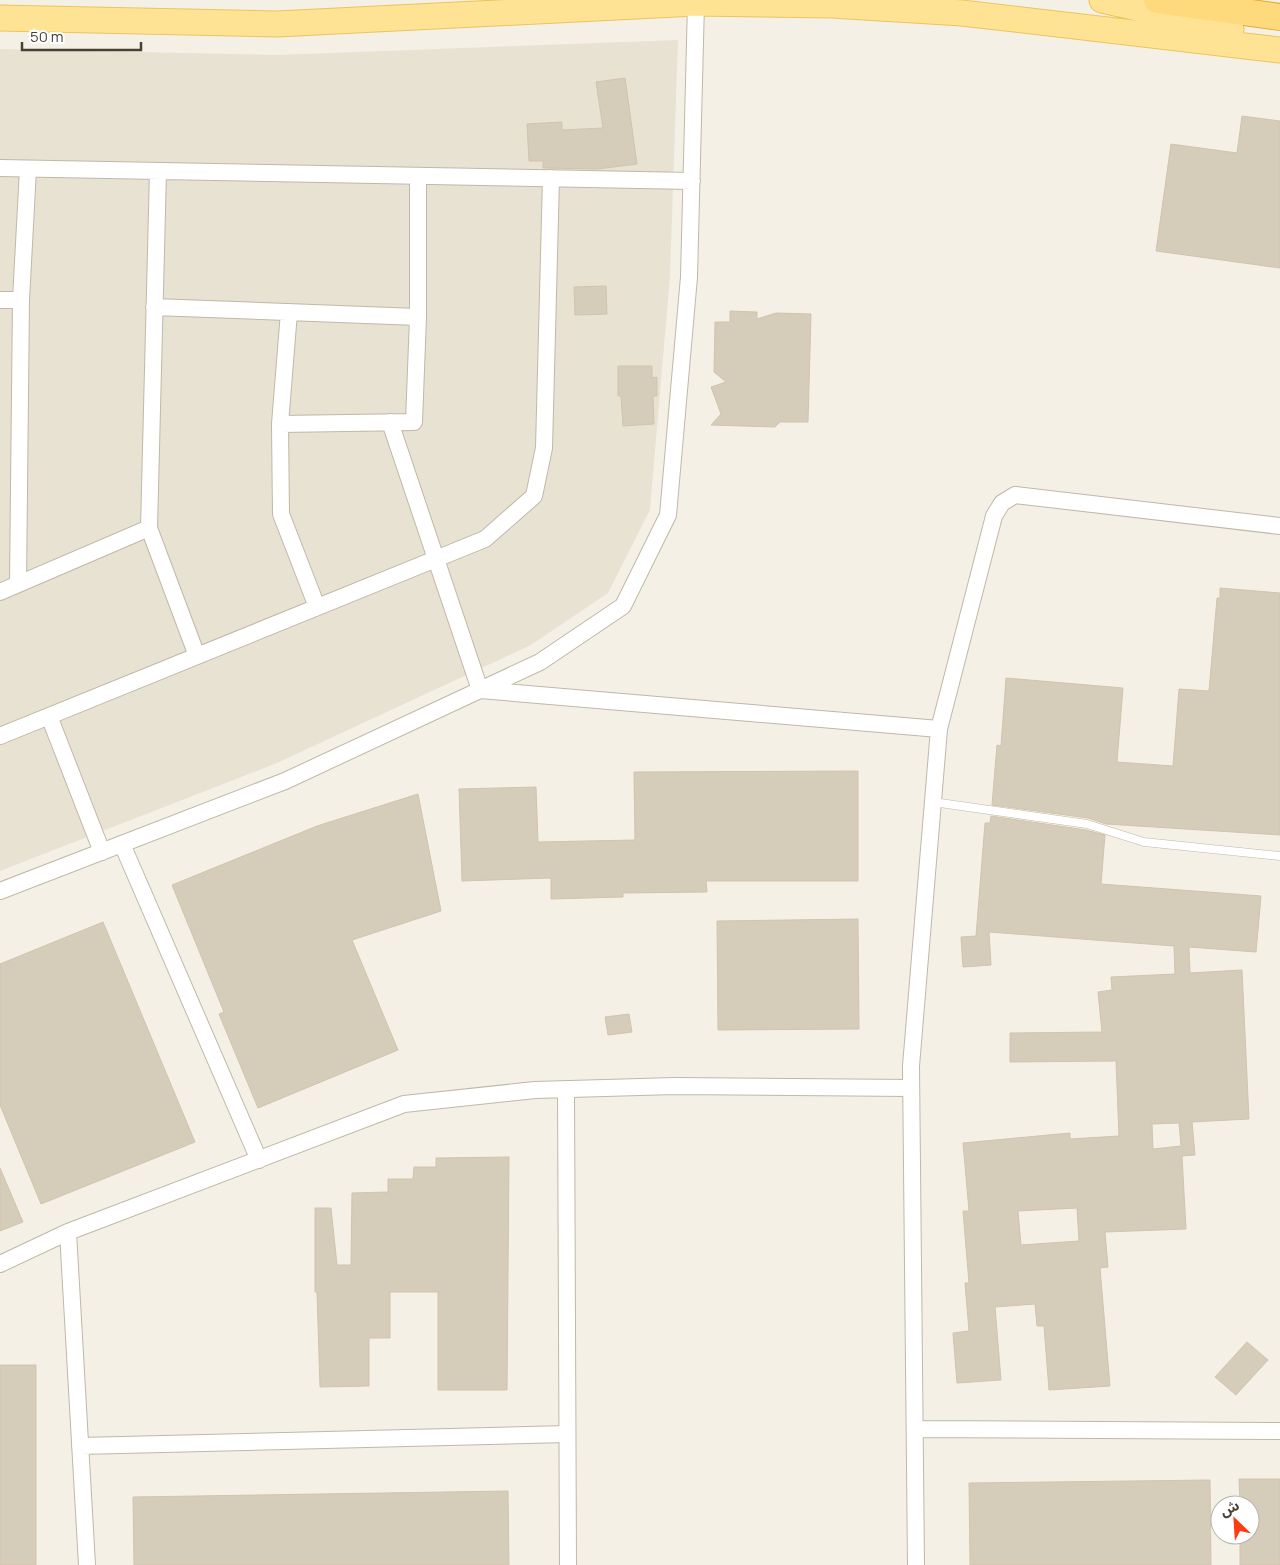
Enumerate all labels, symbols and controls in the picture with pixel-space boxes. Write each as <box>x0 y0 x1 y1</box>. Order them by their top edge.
scale bar <box>22 20 141 52</box>
text: 50 m <box>30 26 64 47</box>
north arrow <box>1210 1495 1260 1545</box>
text: ش <box>1217 1495 1242 1520</box>

